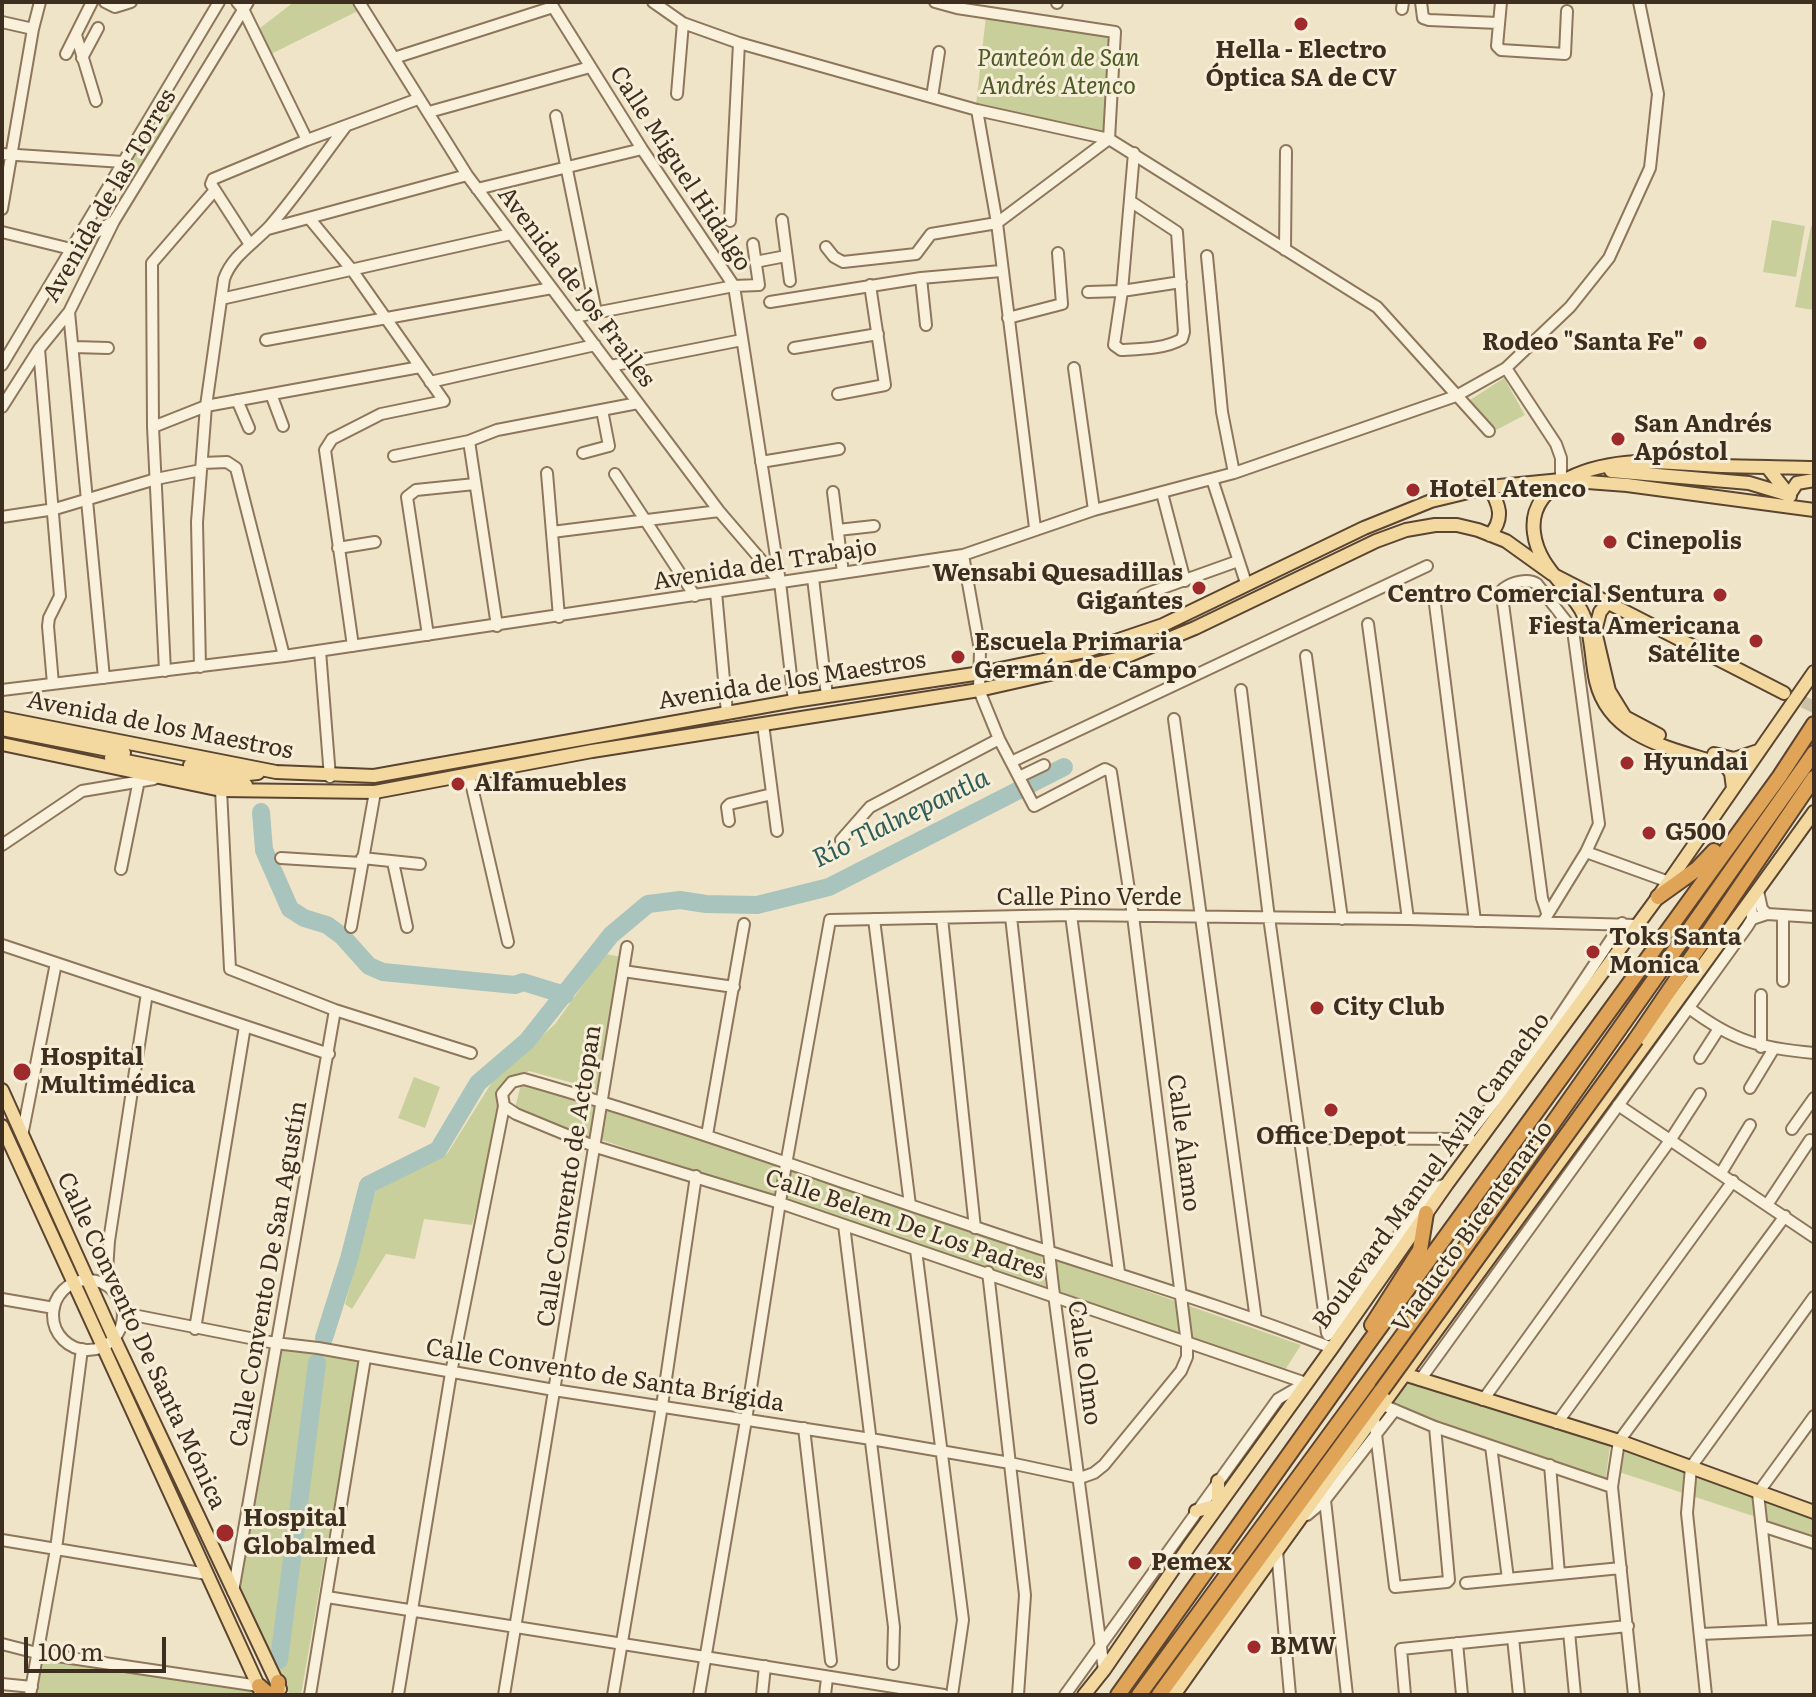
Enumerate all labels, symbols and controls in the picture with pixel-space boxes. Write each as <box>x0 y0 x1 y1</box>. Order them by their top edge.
marker: Hella - Electro Óptica SA de CV <box>1292 15 1310 33</box>
place label: Hella - Electro Óptica SA de CV <box>1205 37 1397 93</box>
park label: Panteón de San Andrés Atenco <box>976 45 1140 101</box>
street label: Calle Miguel Hidalgo <box>603 61 757 277</box>
street label: Avenida de las Torres <box>37 84 183 308</box>
street label: Avenida de los Frailes <box>491 181 661 393</box>
place label: Rodeo "Santa Fe" <box>1482 329 1684 357</box>
marker: Rodeo "Santa Fe" <box>1691 334 1709 352</box>
place label: San Andrés Apóstol <box>1634 411 1772 467</box>
marker: San Andrés Apóstol <box>1609 430 1627 448</box>
place label: Hotel Atenco <box>1429 476 1586 504</box>
marker: Hotel Atenco <box>1404 481 1422 499</box>
place label: Cinepolis <box>1626 528 1742 556</box>
street label: Avenida del Trabajo <box>651 533 879 597</box>
marker: Cinepolis <box>1601 533 1619 551</box>
place label: Wensabi Quesadillas Gigantes <box>932 560 1183 616</box>
marker: Wensabi Quesadillas Gigantes <box>1190 579 1208 597</box>
place label: Centro Comercial Sentura <box>1387 581 1704 609</box>
marker: Centro Comercial Sentura <box>1711 586 1729 604</box>
place label: Fiesta Americana Satélite <box>1528 613 1740 669</box>
place label: Escuela Primaria Germán de Campo <box>974 629 1197 685</box>
marker: Fiesta Americana Satélite <box>1747 632 1765 650</box>
street label: Avenida de los Maestros <box>656 646 928 716</box>
marker: Escuela Primaria Germán de Campo <box>949 648 967 666</box>
street label: Avenida de los Maestros <box>25 686 295 766</box>
place label: Hyundai <box>1643 749 1748 777</box>
marker: Hyundai <box>1618 754 1636 772</box>
water label: Río Tlalnepantla <box>807 763 995 875</box>
place label: Alfamuebles <box>474 770 626 798</box>
marker: Alfamuebles <box>449 775 467 793</box>
place label: G500 <box>1665 819 1726 847</box>
marker: G500 <box>1640 824 1658 842</box>
street label: Calle Pino Verde <box>996 884 1182 912</box>
place label: Toks Santa Monica <box>1609 924 1742 980</box>
marker: Toks Santa Monica <box>1584 943 1602 961</box>
place label: City Club <box>1333 994 1445 1022</box>
marker: City Club <box>1308 999 1326 1017</box>
street label: Boulevard Manuel Ávila Camacho <box>1307 1007 1557 1335</box>
street label: Calle Convento de Actopan <box>532 1023 608 1329</box>
place label: Hospital Multimédica <box>40 1044 195 1100</box>
marker: Hospital Multimédica <box>11 1061 33 1083</box>
street label: Calle Álamo <box>1160 1073 1206 1213</box>
street label: Calle Convento De San Agustín <box>224 1099 314 1449</box>
marker: Office Depot <box>1322 1101 1340 1119</box>
street label: Viaducto Bicentenario <box>1386 1115 1560 1339</box>
place label: Office Depot <box>1256 1123 1406 1151</box>
street label: Calle Belem De Los Padres <box>761 1163 1049 1287</box>
street label: Calle Convento De Santa Mónica <box>50 1168 232 1514</box>
street label: Calle Olmo <box>1061 1299 1107 1427</box>
street label: Calle Convento de Santa Brígida <box>424 1333 786 1419</box>
place label: Hospital Globalmed <box>243 1505 376 1561</box>
marker: Hospital Globalmed <box>214 1522 236 1544</box>
place label: Pemex <box>1151 1549 1231 1577</box>
marker: Pemex <box>1126 1554 1144 1572</box>
scale bar <box>28 1621 170 1671</box>
text: 100 m <box>38 1633 104 1668</box>
place label: BMW <box>1270 1633 1336 1661</box>
marker: BMW <box>1245 1638 1263 1656</box>

